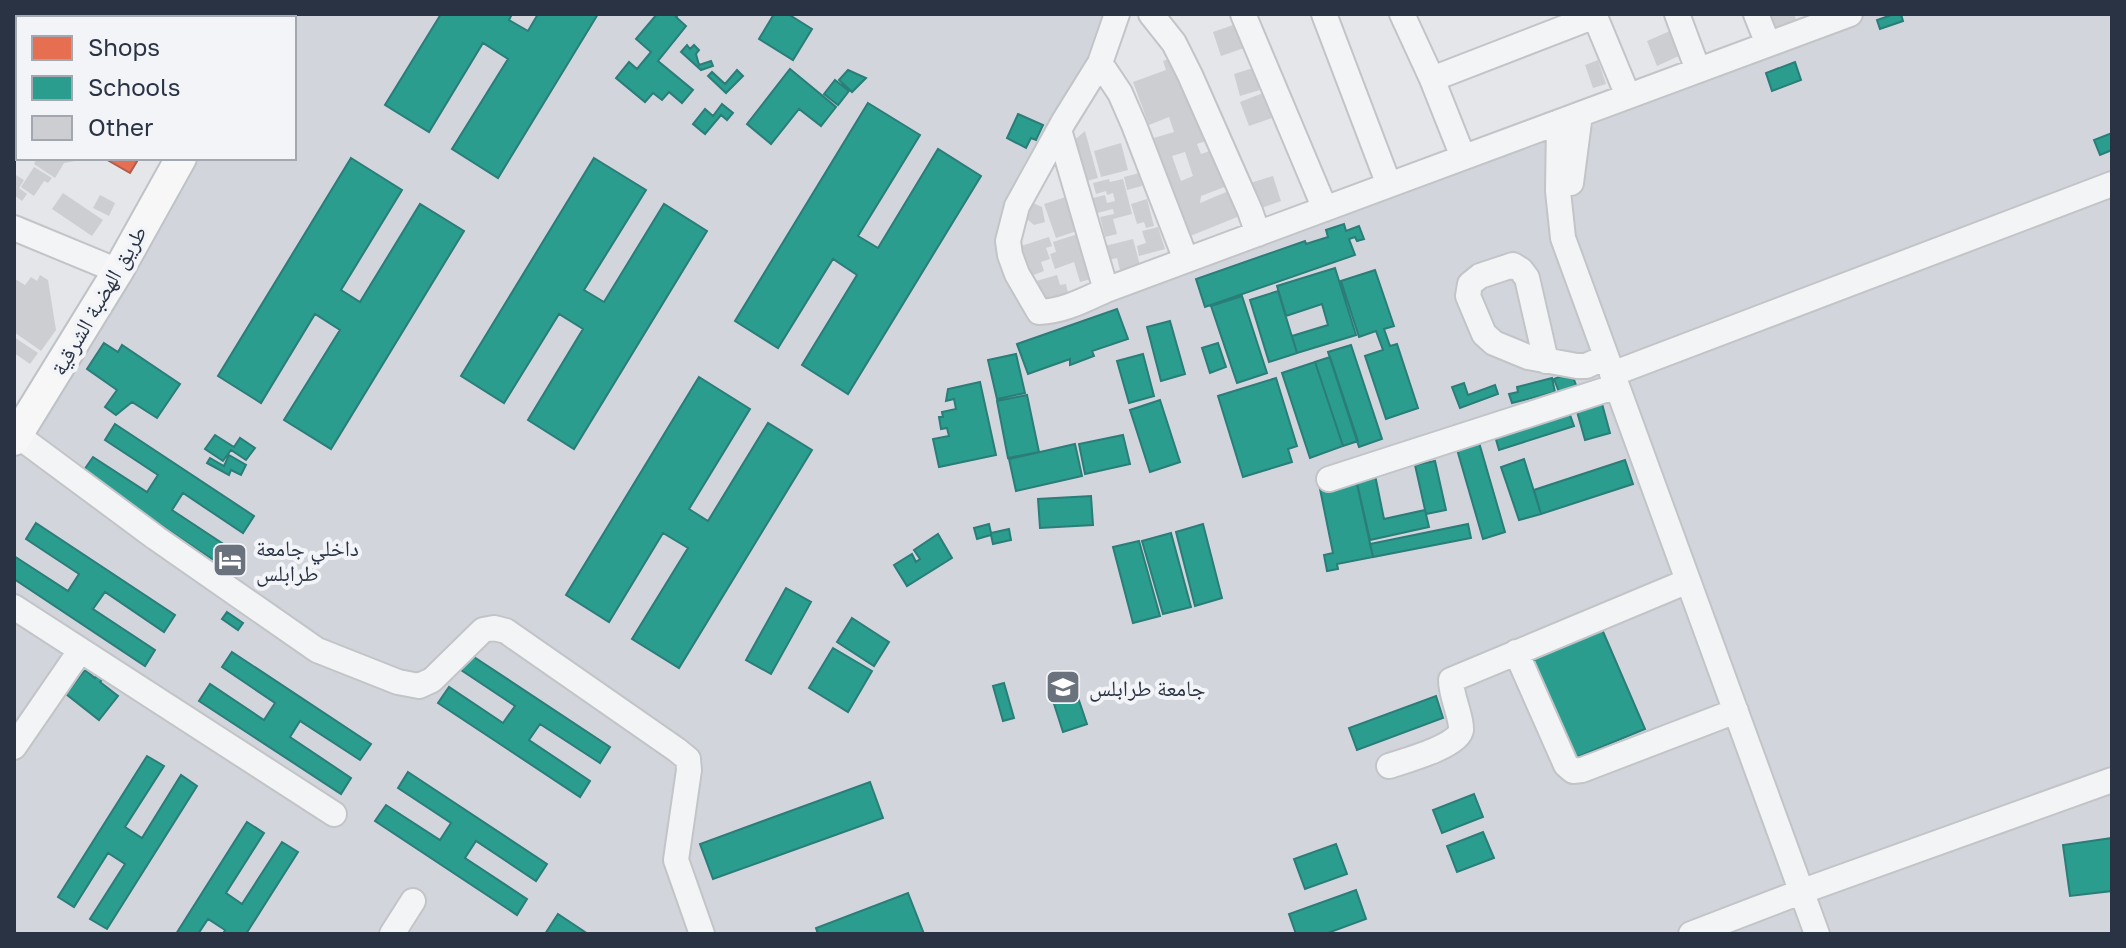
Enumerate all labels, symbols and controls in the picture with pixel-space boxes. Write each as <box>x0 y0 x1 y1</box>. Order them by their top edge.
legend <box>16 16 296 160</box>
text: Shops <box>88 32 160 61</box>
text: Schools <box>88 72 180 101</box>
text: Other <box>88 112 153 141</box>
street label: طريق الهضبة الشرقية <box>44 220 153 380</box>
place label: داخلي جامعة طرابلس <box>256 534 359 587</box>
hotel icon: داخلي جامعة طرابلس <box>211 541 249 579</box>
school or university icon: جامعة طرابلس <box>1044 668 1082 706</box>
place label: جامعة طرابلس <box>1089 674 1206 702</box>

